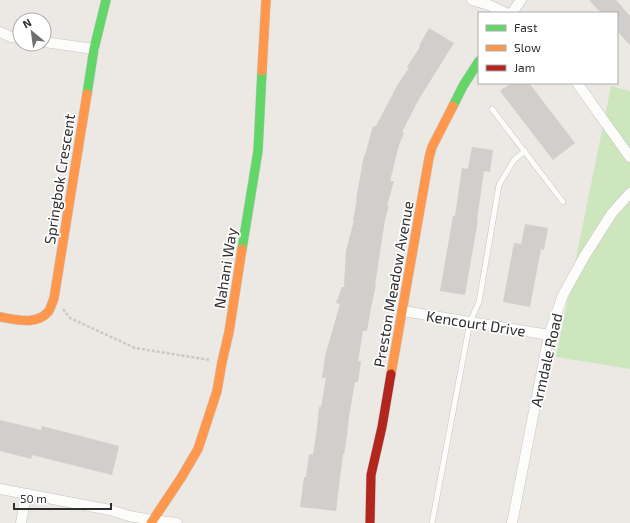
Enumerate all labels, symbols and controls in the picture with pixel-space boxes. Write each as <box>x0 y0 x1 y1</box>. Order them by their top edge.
north arrow <box>12 12 52 52</box>
legend <box>478 12 618 84</box>
text: N <box>20 15 34 30</box>
text: Fast <box>514 20 538 34</box>
text: Slow <box>514 40 541 54</box>
text: Jam <box>514 60 535 74</box>
street label: Springbok Crescent <box>40 112 78 245</box>
street label: Preston Meadow Avenue <box>370 199 416 369</box>
street label: Nahani Way <box>210 226 240 310</box>
street label: Kencourt Drive <box>425 306 527 340</box>
street label: Armdale Road <box>526 311 566 409</box>
scale bar <box>14 485 111 511</box>
text: 50 m <box>20 491 47 505</box>

